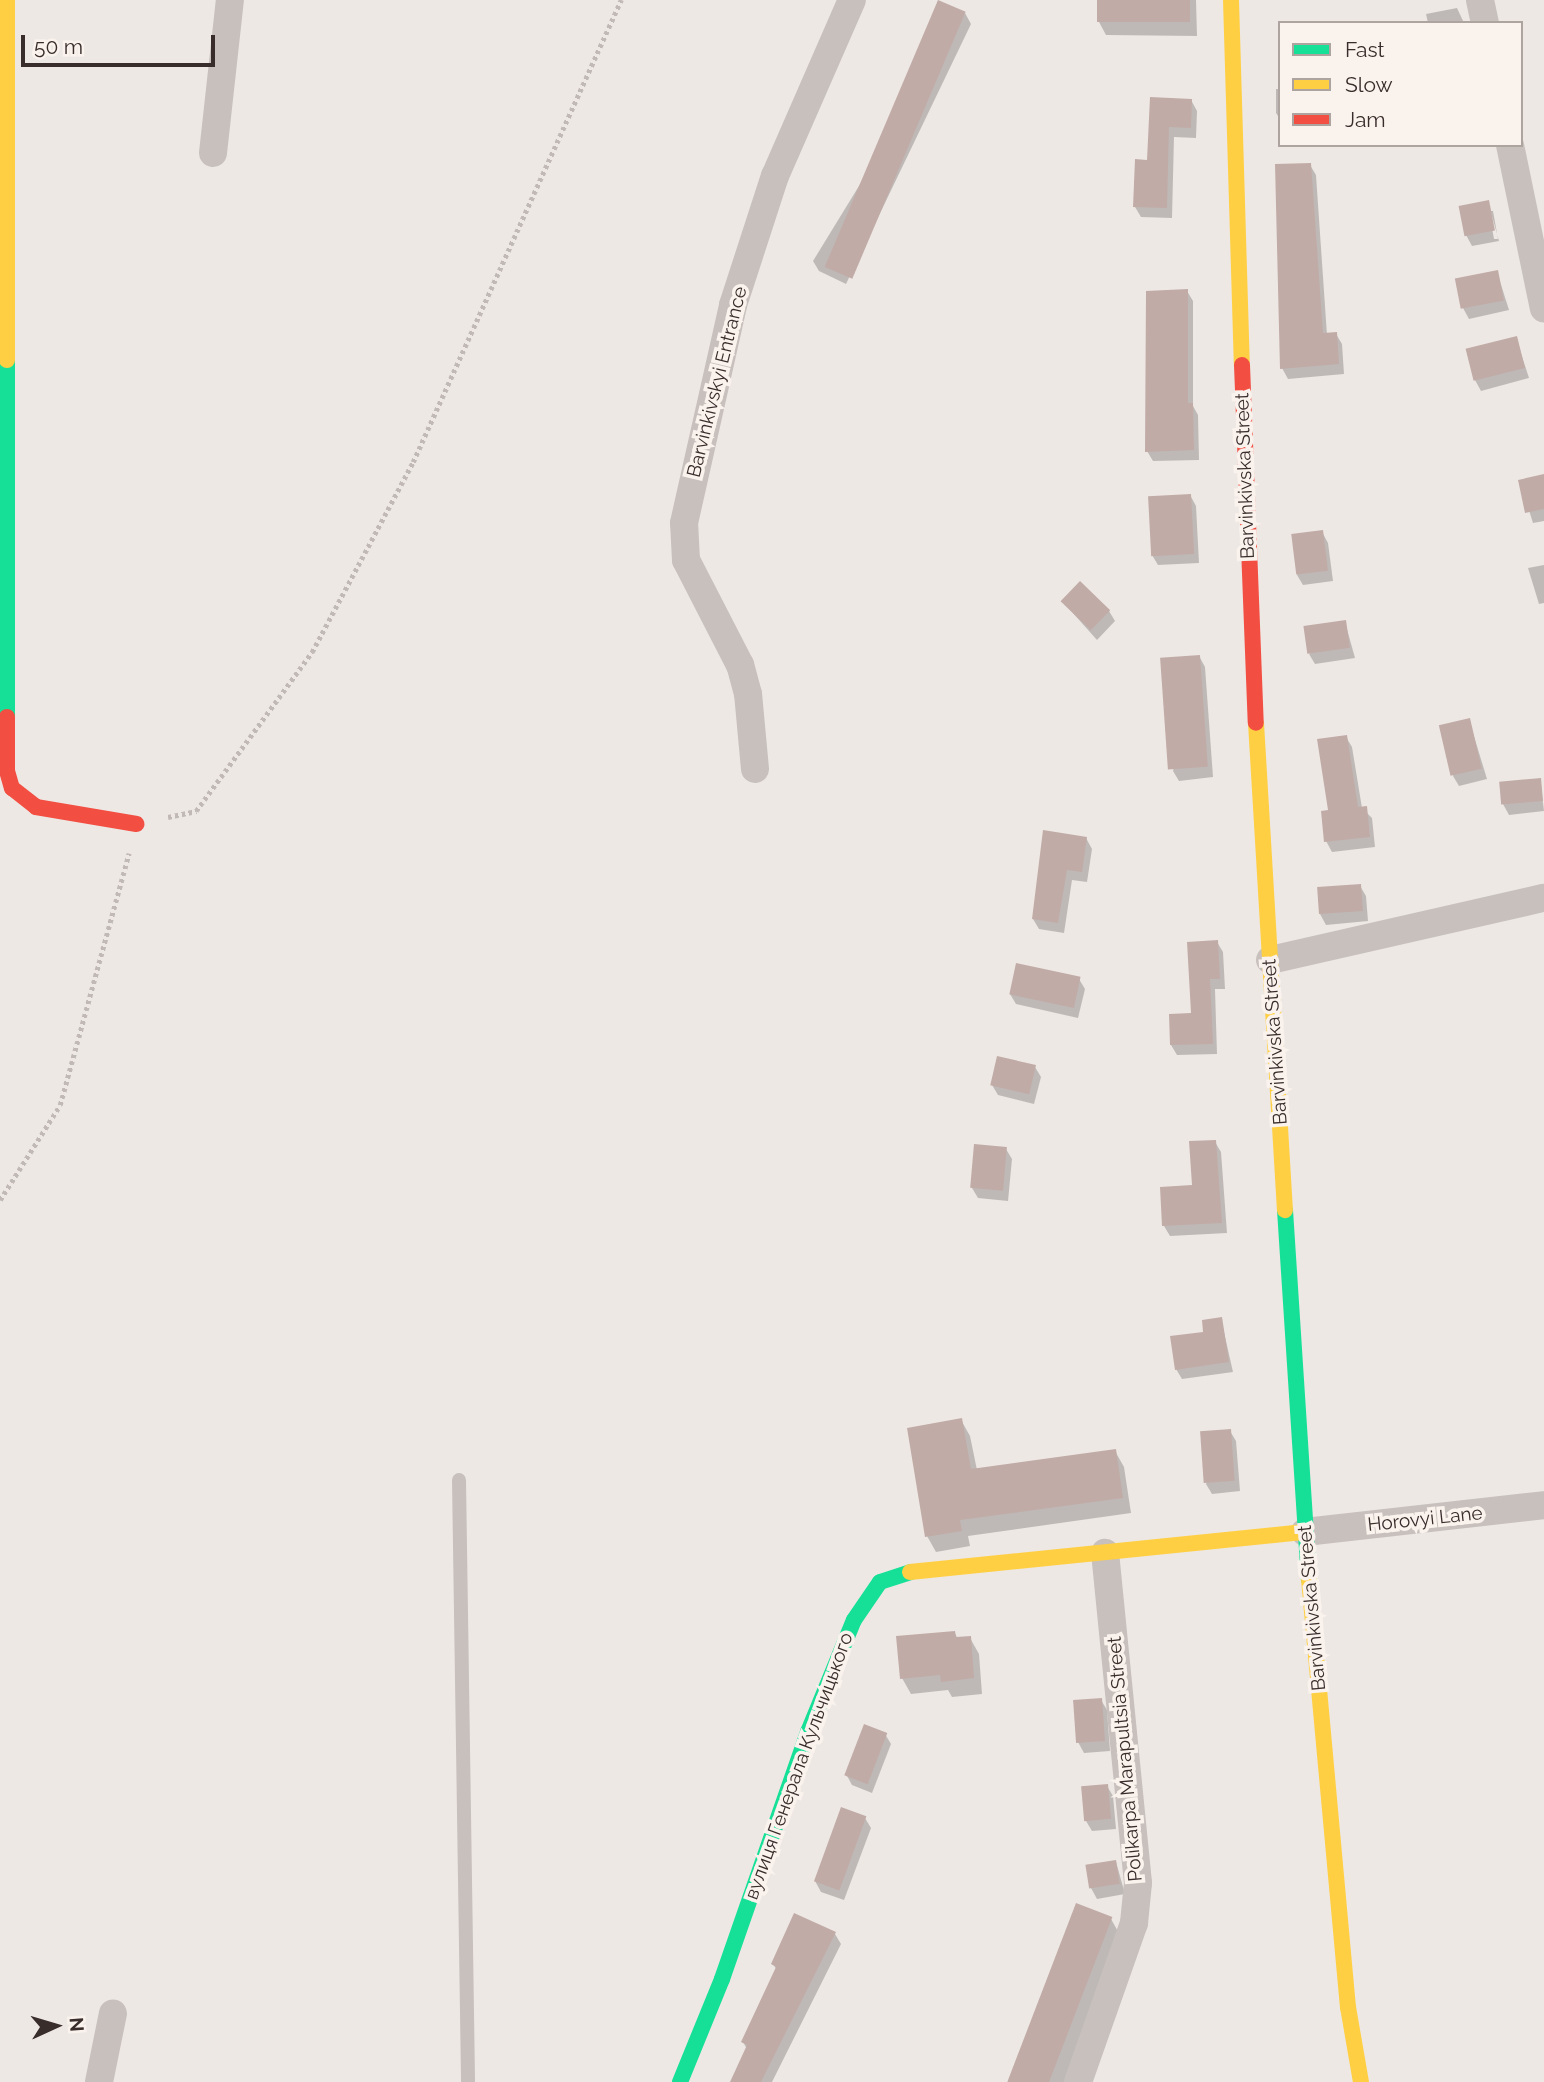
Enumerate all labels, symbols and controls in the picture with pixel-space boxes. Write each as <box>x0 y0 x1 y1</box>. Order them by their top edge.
scale bar <box>24 21 219 65</box>
legend <box>1278 21 1523 147</box>
text: 50 m <box>34 34 83 59</box>
text: Fast <box>1345 37 1385 62</box>
text: Slow <box>1345 72 1393 97</box>
text: Jam <box>1345 107 1386 132</box>
street label: Barvinkivskyi Entrance <box>682 284 752 480</box>
street label: Barvinkivska Street <box>1231 393 1259 559</box>
street label: Barvinkivska Street <box>1258 958 1292 1126</box>
street label: Horovyi Lane <box>1366 1502 1484 1536</box>
street label: Barvinkivska Street <box>1293 1524 1331 1692</box>
street label: вулиця Генерала Кульчицького <box>740 1629 858 1903</box>
street label: Polikarpa Marapultsia Street <box>1103 1636 1147 1882</box>
north arrow <box>21 1991 91 2061</box>
text: N <box>65 2017 88 2033</box>

